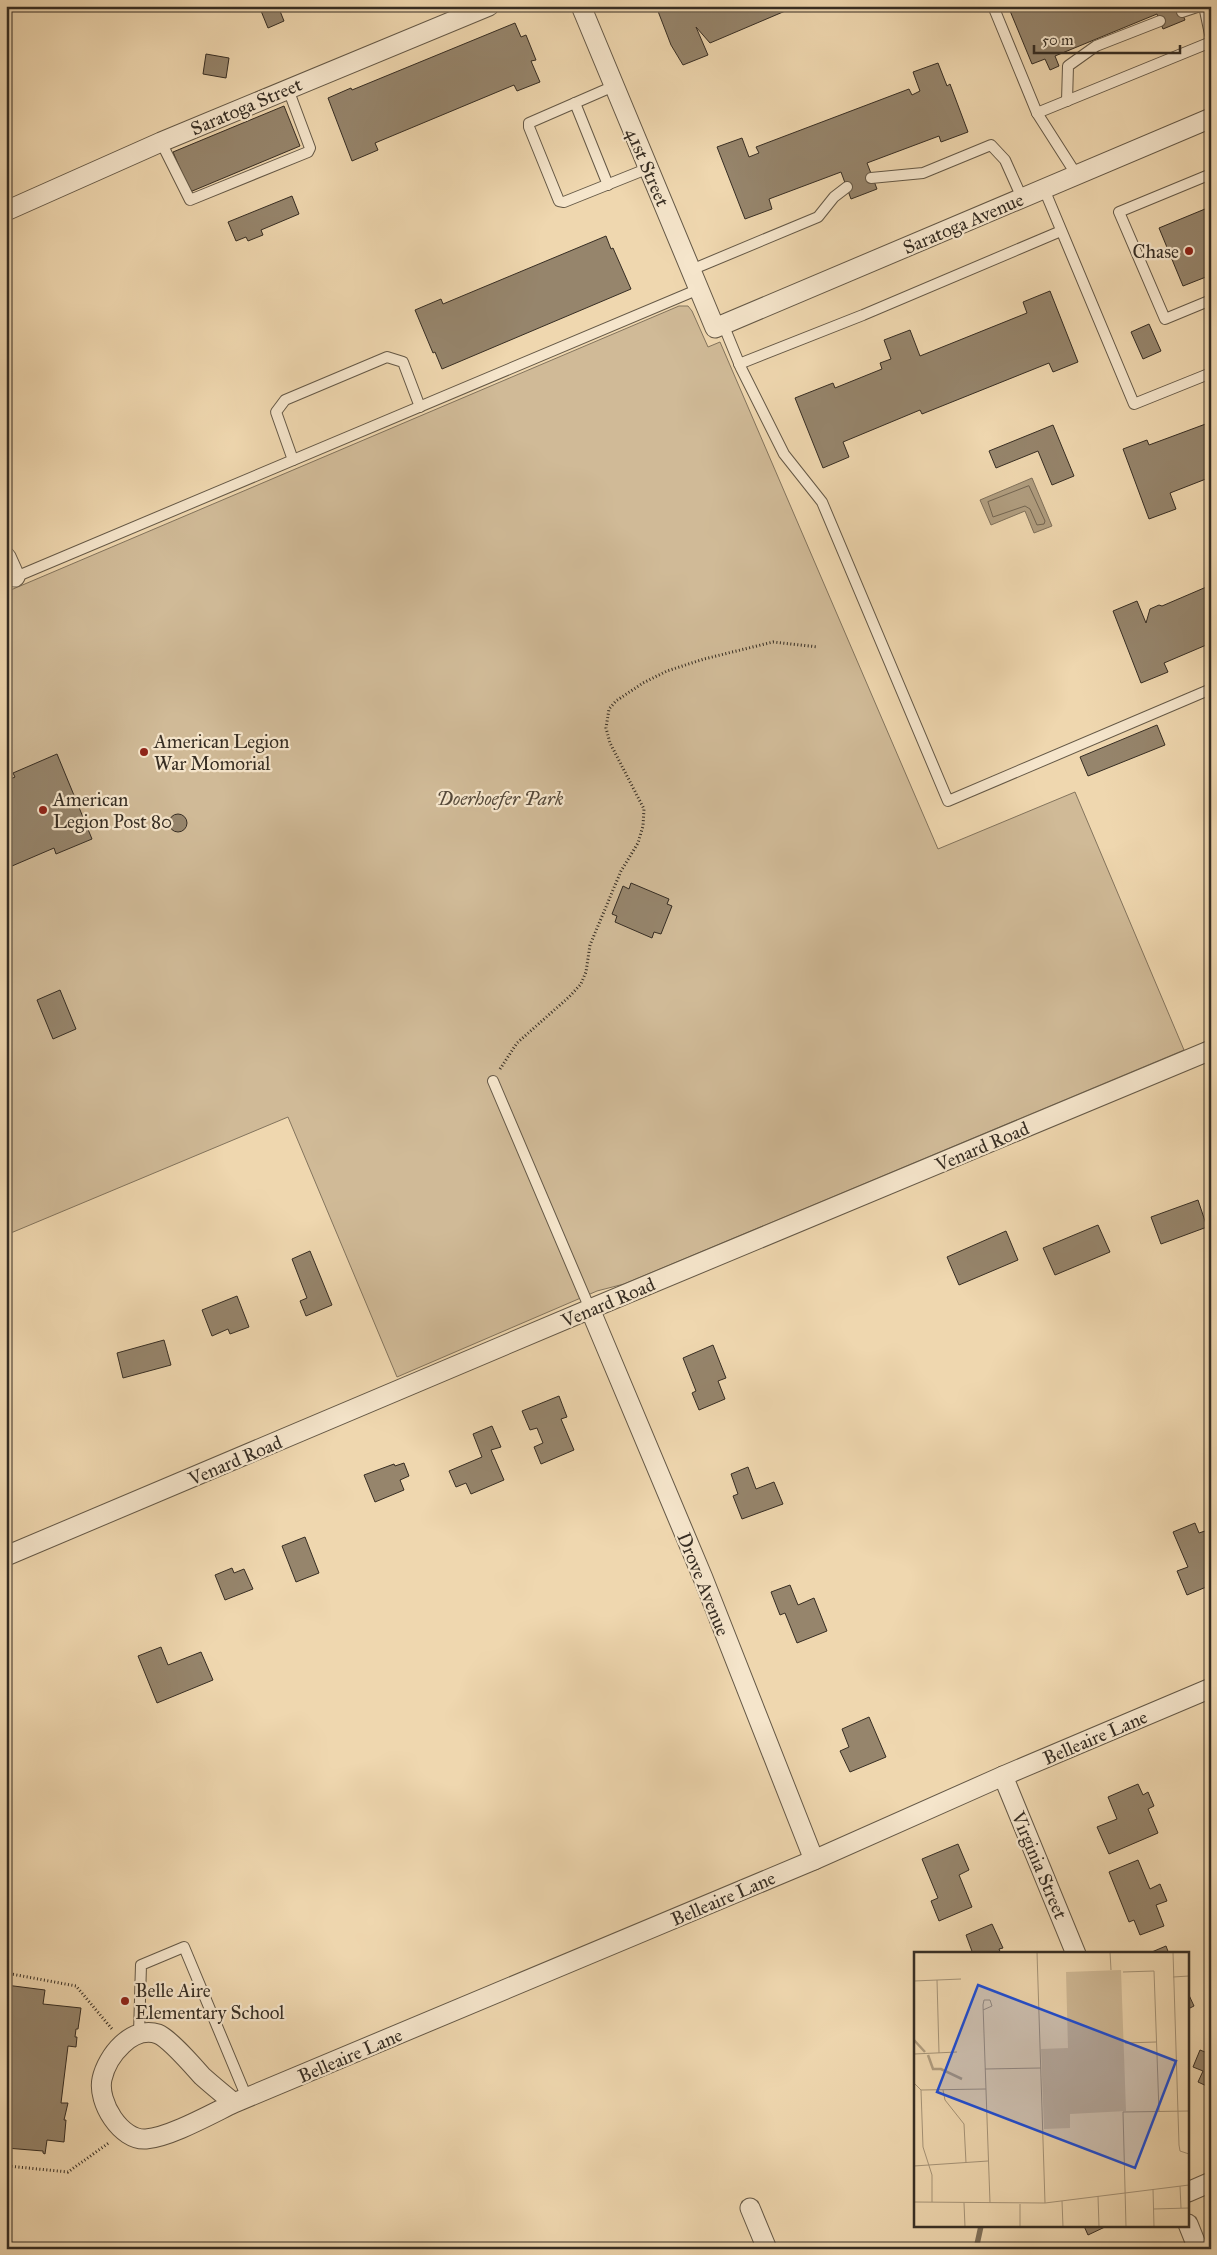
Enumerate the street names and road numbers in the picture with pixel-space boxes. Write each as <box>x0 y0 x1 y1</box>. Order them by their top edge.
street label: Saratoga Street <box>187 73 306 141</box>
street label: 41st Street <box>621 124 674 210</box>
street label: Saratoga Avenue <box>900 188 1027 260</box>
street label: Venard Road <box>931 1116 1033 1177</box>
street label: Venard Road <box>557 1272 659 1333</box>
street label: Venard Road <box>184 1430 286 1491</box>
street label: Drove Avenue <box>672 1529 735 1639</box>
street label: Belleaire Lane <box>1040 1705 1151 1770</box>
street label: Virginia Street <box>1005 1807 1073 1923</box>
street label: Belleaire Lane <box>668 1866 779 1931</box>
street label: Belleaire Lane <box>295 2023 406 2088</box>

